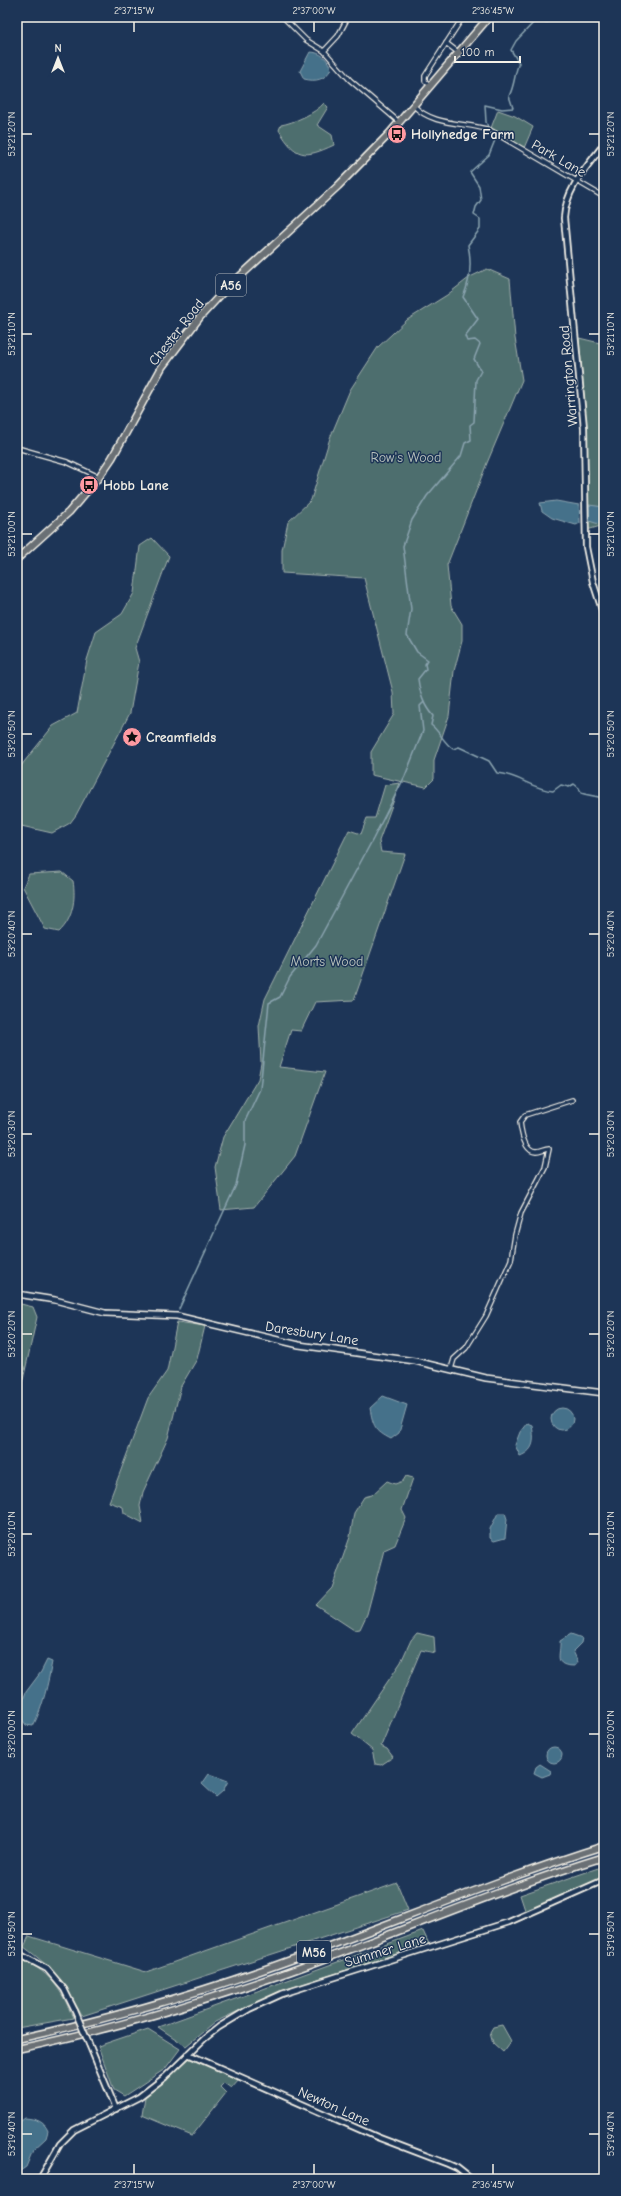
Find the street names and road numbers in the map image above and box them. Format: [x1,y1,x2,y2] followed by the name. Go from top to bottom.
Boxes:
[528,136,589,181] street label: Park Lane
[216,274,246,296] road number: A56
[145,296,208,369] street label: Chester Road
[556,325,581,427] street label: Warrington Road
[264,1318,360,1349] street label: Daresbury Lane
[342,1930,428,1971] street label: Summer Lane
[297,1941,331,1963] road number: M56
[295,2083,372,2130] street label: Newton Lane

